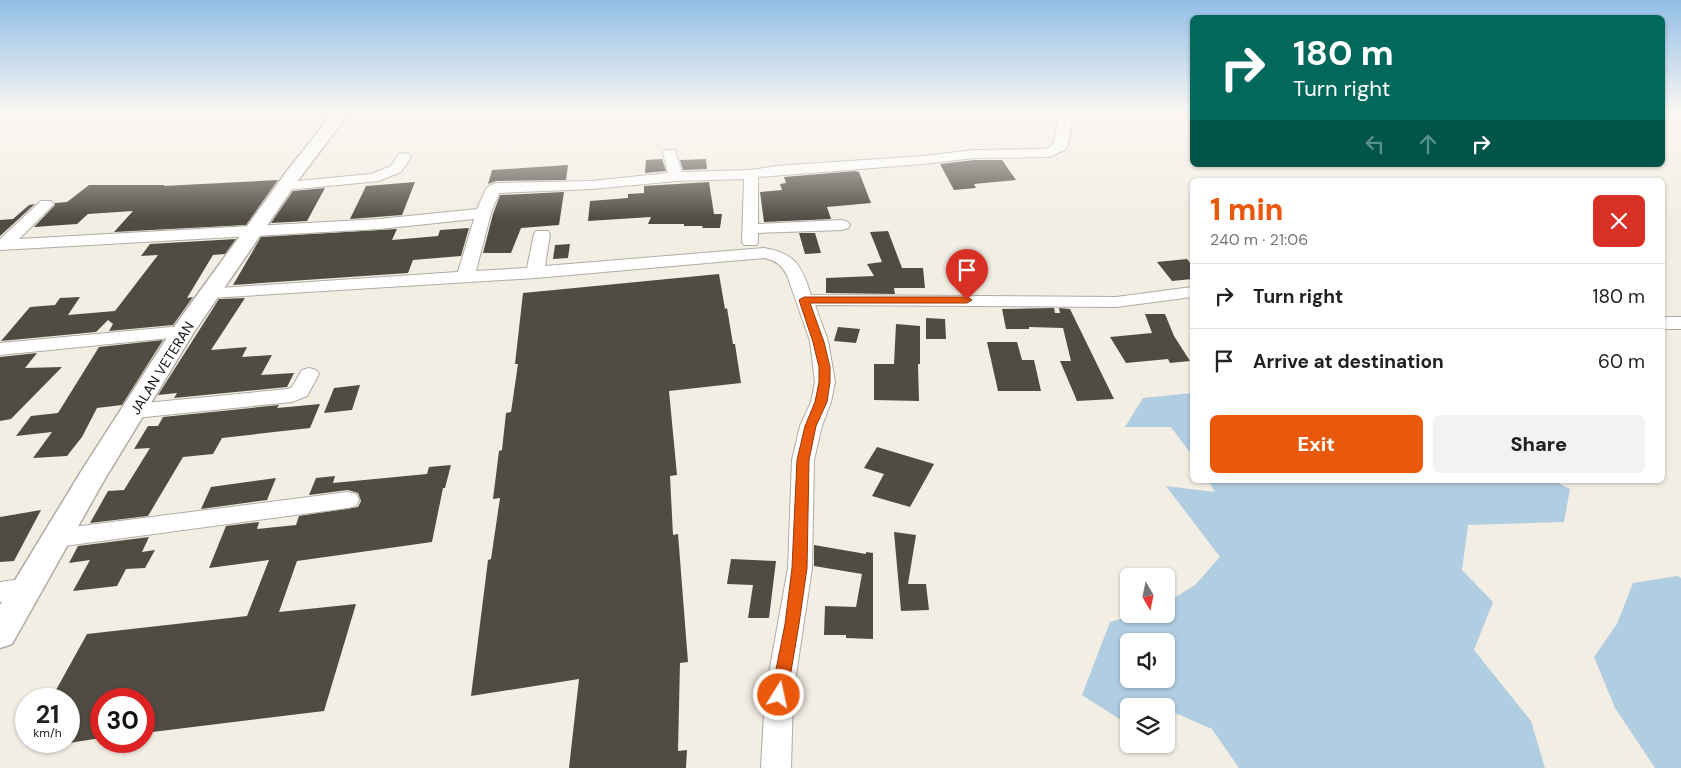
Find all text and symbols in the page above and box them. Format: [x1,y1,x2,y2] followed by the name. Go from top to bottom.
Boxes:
[1293,30,1394,76] text: 180 m
[1210,35,1275,100] icon: right
[1293,74,1390,103] text: Turn right
[1361,130,1389,158] icon: left
[1414,130,1442,158] icon: ahead
[1467,130,1495,158] icon: right
[1210,190,1283,229] text: 1 min
[1593,195,1645,247] button: close
[1210,229,1308,250] text: 240 m · 21:06
[946,249,988,300] pin
[953,256,981,284] icon: arrive
[1210,282,1238,310] icon: right
[1253,284,1343,309] text: Turn right
[1593,284,1645,309] text: 180 m
[126,318,198,418] street label: JALAN VETERAN
[1210,347,1238,375] icon: arrive
[1253,349,1444,374] text: Arrive at destination
[1598,349,1645,374] text: 60 m
[1210,415,1423,473] button: Exit
[1433,415,1645,473] button: Share
[1120,568,1175,622] north arrow
[1120,568,1175,753] map controls
[1120,633,1175,688] button: sound
[752,668,804,720] position arrow
[90,688,155,753] speed limit sign: 30
[36,698,59,731] text: 21
[1120,698,1175,753] button: layers
[33,725,62,741] text: km/h

